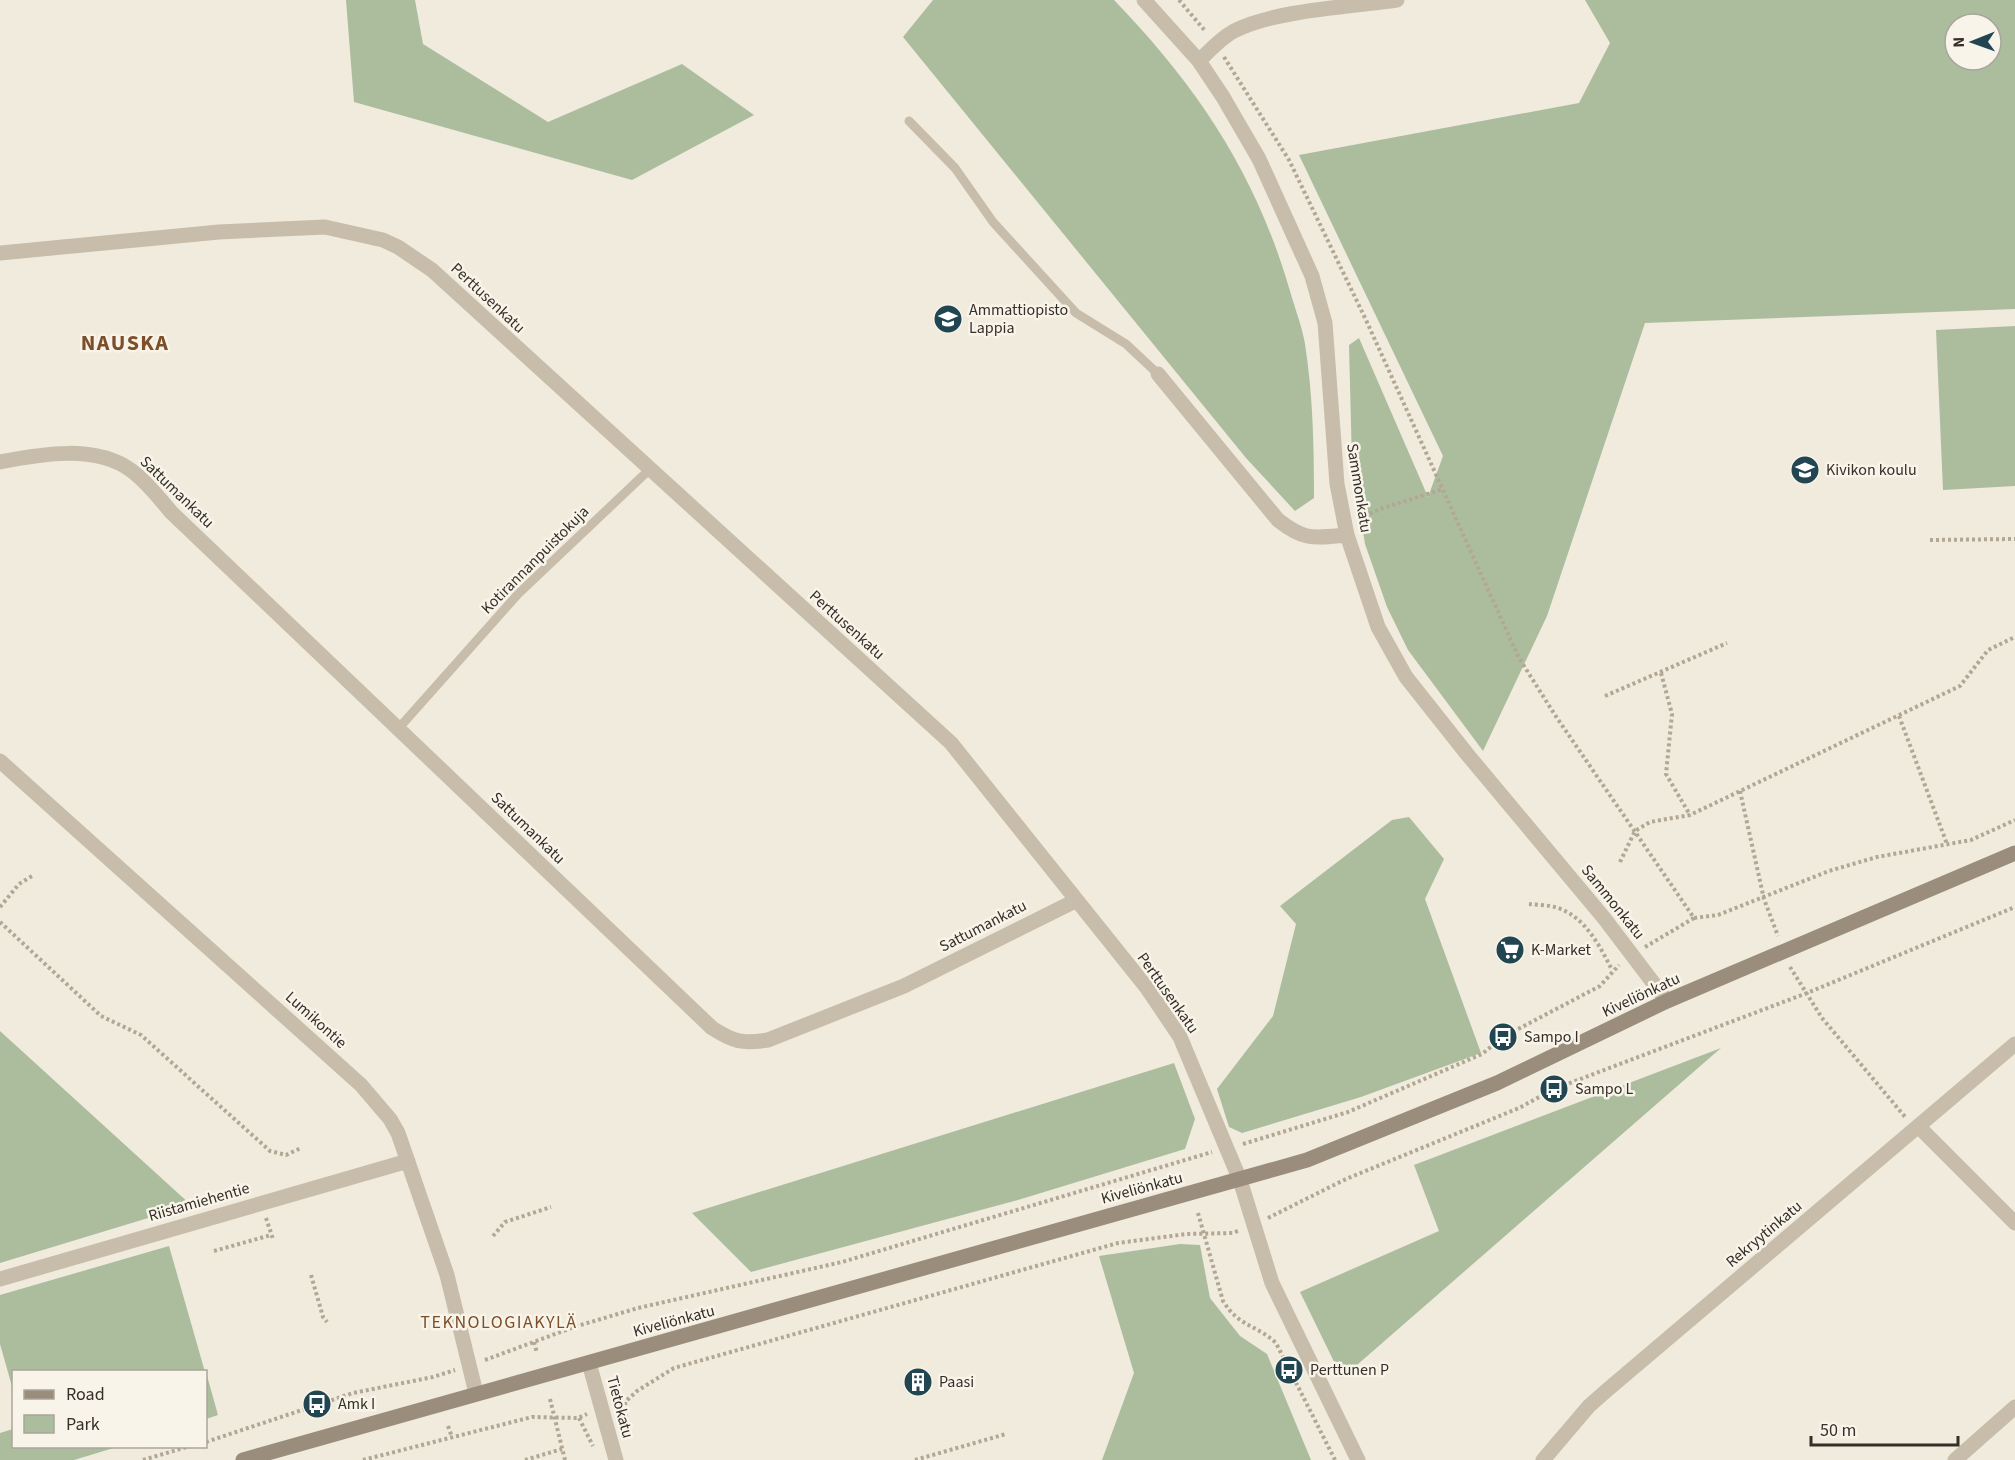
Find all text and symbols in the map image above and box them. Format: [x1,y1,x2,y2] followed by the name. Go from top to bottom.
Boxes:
[1943,12,2003,72] north arrow
[1948,37,1970,48] text: N
[446,258,530,338] street label: Perttusenkatu
[969,299,1068,339] place label: Ammattiopisto Lappia
[932,303,964,335] school or university icon: Ammattiopisto Lappia
[81,327,169,359] district label: NAUSKA
[1341,442,1377,534] street label: Sammonkatu
[135,451,219,533] street label: Sattumankatu
[1789,454,1821,486] school or university icon: Kivikon koulu
[1826,459,1917,481] place label: Kivikon koulu
[476,501,594,619] street label: Kotirannanpuistokuja
[805,585,889,665] street label: Perttusenkatu
[486,787,570,869] street label: Sattumankatu
[1576,860,1650,944] street label: Sammonkatu
[936,895,1030,957] street label: Sattumankatu
[1494,934,1526,966] supermarket icon: K-Market
[1531,939,1591,961] place label: K-Market
[1132,948,1204,1038] street label: Perttusenkatu
[1598,967,1684,1023] street label: Kiveliönkatu
[280,986,352,1054] street label: Lumikontie
[1487,1021,1519,1053] bus stop icon: Sampo I
[1524,1026,1579,1048] place label: Sampo I
[1538,1073,1570,1105] bus stop icon: Sampo L
[1575,1078,1634,1100] place label: Sampo L
[1099,1167,1185,1209] street label: Kiveliönkatu
[146,1177,252,1227] street label: Riistamiehentie
[1721,1196,1807,1272] street label: Rekryytinkatu
[631,1300,717,1342] street label: Kiveliönkatu
[420,1310,578,1335] district label: TEKNOLOGIAKYLÄ
[1273,1354,1305,1386] bus stop icon: Perttunen P
[1310,1359,1389,1381] place label: Perttunen P
[902,1366,934,1398] building icon: Paasi
[12,1370,207,1448] legend
[939,1371,974,1393] place label: Paasi
[601,1373,639,1441] street label: Tietokatu
[66,1382,105,1407] text: Road
[301,1388,333,1420] bus stop icon: Amk I
[338,1393,375,1415] place label: Amk I
[1811,1409,1958,1447] scale bar
[66,1412,100,1437] text: Park
[1820,1418,1856,1443] text: 50 m

